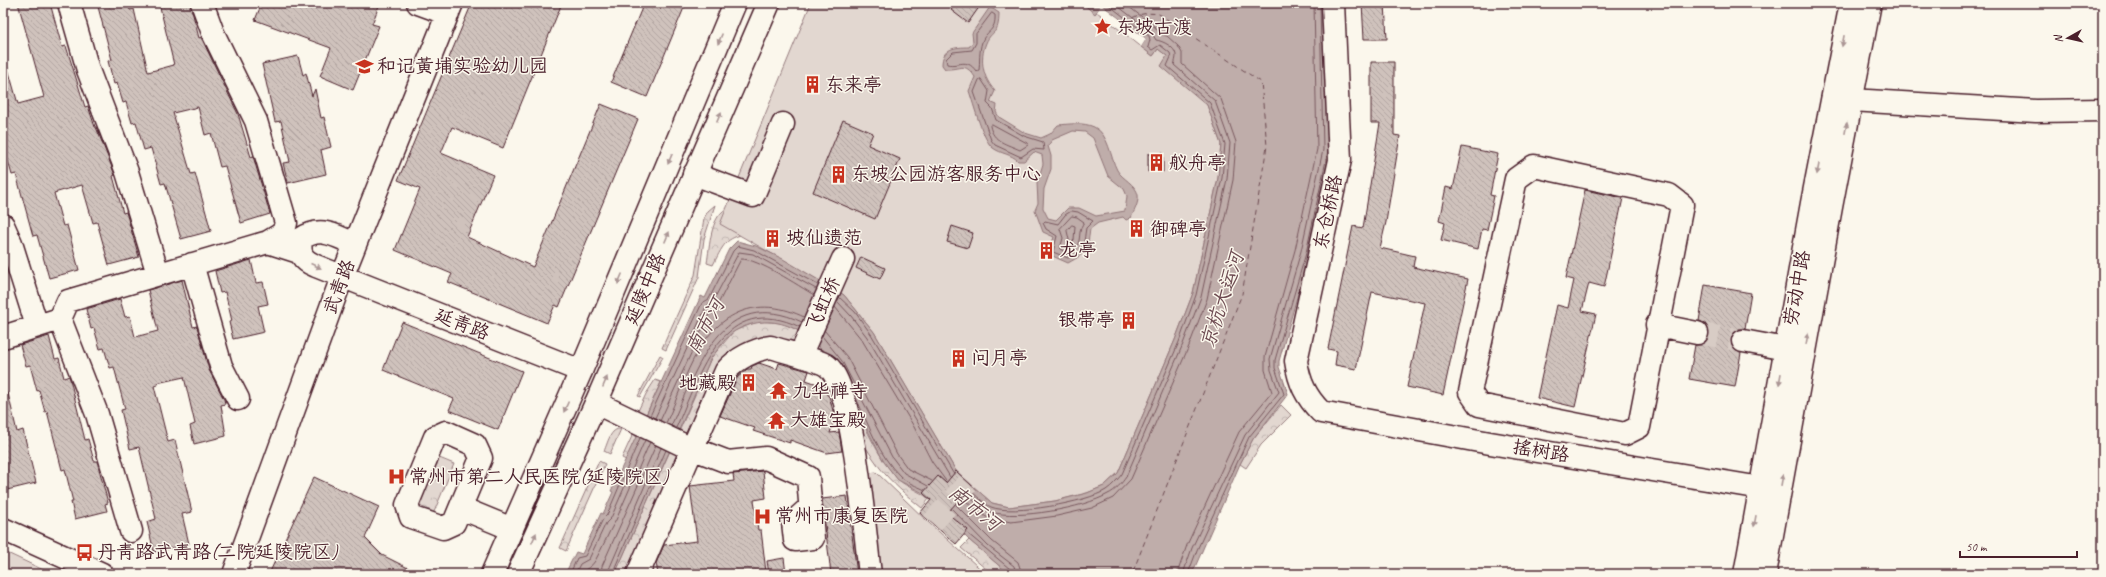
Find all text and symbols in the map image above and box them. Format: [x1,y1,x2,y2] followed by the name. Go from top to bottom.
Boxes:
[1116,15,1192,39] place label: 东坡古渡
[1093,17,1113,37] place icon: 东坡古渡
[2048,18,2088,58] north arrow
[717,33,723,45] one-way arrow
[2050,33,2066,44] text: N
[1840,35,1846,47] one-way arrow
[377,54,548,78] place label: 和记黄埔实验幼儿园
[354,56,374,76] school or university icon: 和记黄埔实验幼儿园
[825,73,882,97] place label: 东来亭
[802,75,822,95] building icon: 东来亭
[716,112,722,123] one-way arrow
[1843,122,1849,134] one-way arrow
[1169,151,1226,175] place label: 舣舟亭
[666,153,672,165] one-way arrow
[1146,153,1166,173] building icon: 舣舟亭
[851,162,1041,186] place label: 东坡公园游客服务中心
[1815,163,1821,175] one-way arrow
[828,164,848,184] building icon: 东坡公园游客服务中心
[1308,172,1348,252] street label: 东仓桥路
[1150,217,1207,241] place label: 御碑亭
[1127,219,1147,239] building icon: 御碑亭
[786,226,862,250] place label: 坡仙遗范
[763,228,783,248] building icon: 坡仙遗范
[665,230,671,242] one-way arrow
[1059,238,1097,262] place label: 龙亭
[1036,240,1056,260] building icon: 龙亭
[1195,246,1250,351] water label: 京杭大运河
[1779,248,1815,328] street label: 劳动中路
[619,249,671,329] street label: 延陵中路
[318,256,360,318] street label: 武青路
[310,263,321,269] one-way arrow
[616,273,622,285] one-way arrow
[800,273,846,335] street label: 飞虹桥
[680,291,732,358] water label: 南市河
[431,303,493,345] street label: 延青路
[1058,308,1115,332] place label: 银带亭
[1118,310,1138,330] building icon: 银带亭
[1804,333,1810,345] one-way arrow
[971,346,1028,370] place label: 问月亭
[948,348,968,368] building icon: 问月亭
[679,371,736,395] place label: 地藏殿
[739,373,759,393] building icon: 地藏殿
[1777,373,1783,386] one-way arrow
[602,375,608,387] one-way arrow
[792,379,868,403] place label: 九华禅寺
[769,381,789,401] temple icon: 九华禅寺
[562,401,568,413] one-way arrow
[790,408,866,432] place label: 大雄宝殿
[767,410,787,430] temple icon: 大雄宝殿
[1511,435,1571,467] street label: 摇树路
[409,465,670,489] place label: 常州市第二人民医院(延陵院区)
[386,467,406,487] hospital icon: 常州市第二人民医院(延陵院区)
[1779,474,1785,487] one-way arrow
[944,479,1009,538] water label: 南市河
[775,504,908,528] place label: 常州市康复医院
[752,506,772,526] hospital icon: 常州市康复医院
[1751,515,1757,527] one-way arrow
[531,533,537,544] one-way arrow
[1960,533,2077,559] scale bar
[1966,539,1988,555] text: 50 m
[97,540,339,564] place label: 丹青路武青路(二院延陵院区)
[74,542,94,562] bus stop icon: 丹青路武青路(二院延陵院区)

